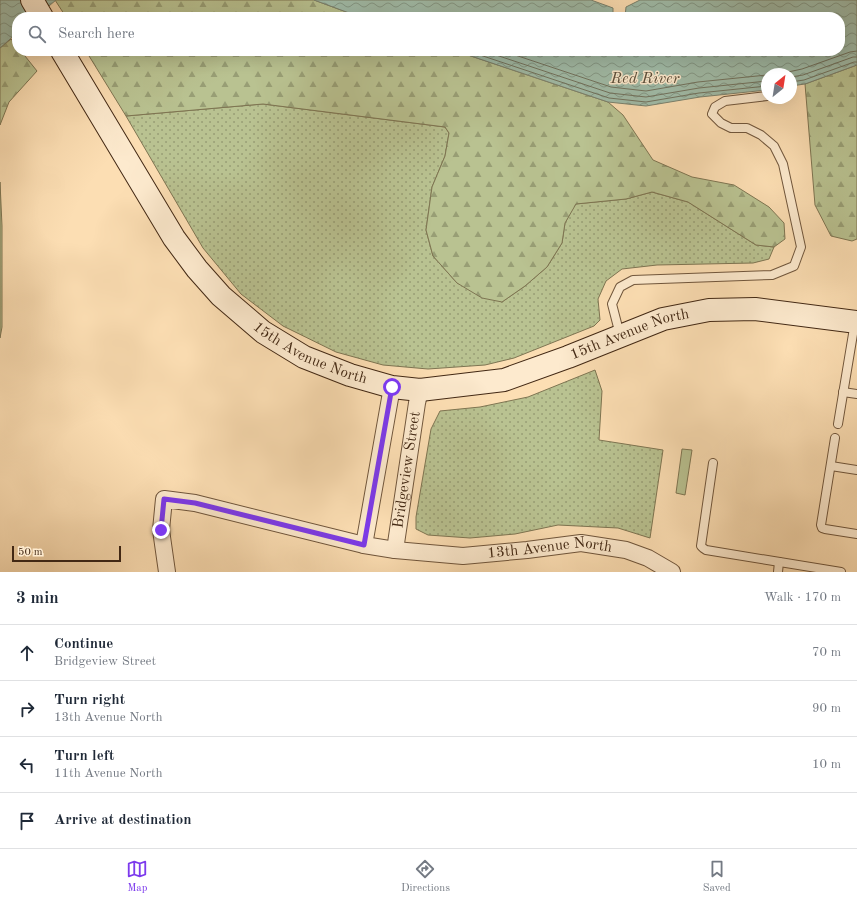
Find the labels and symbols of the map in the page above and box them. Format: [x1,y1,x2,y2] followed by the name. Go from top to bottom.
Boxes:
[761,68,797,104] north arrow
[610,71,681,87] water label: Red River
[568,307,691,363] street label: 15th Avenue North
[250,319,369,387] street label: 15th Avenue North
[383,378,401,396] route start
[391,410,423,529] street label: Bridgeview Street
[152,521,170,539] route end
[487,535,613,561] street label: 13th Avenue North
[12,544,121,563] scale bar

